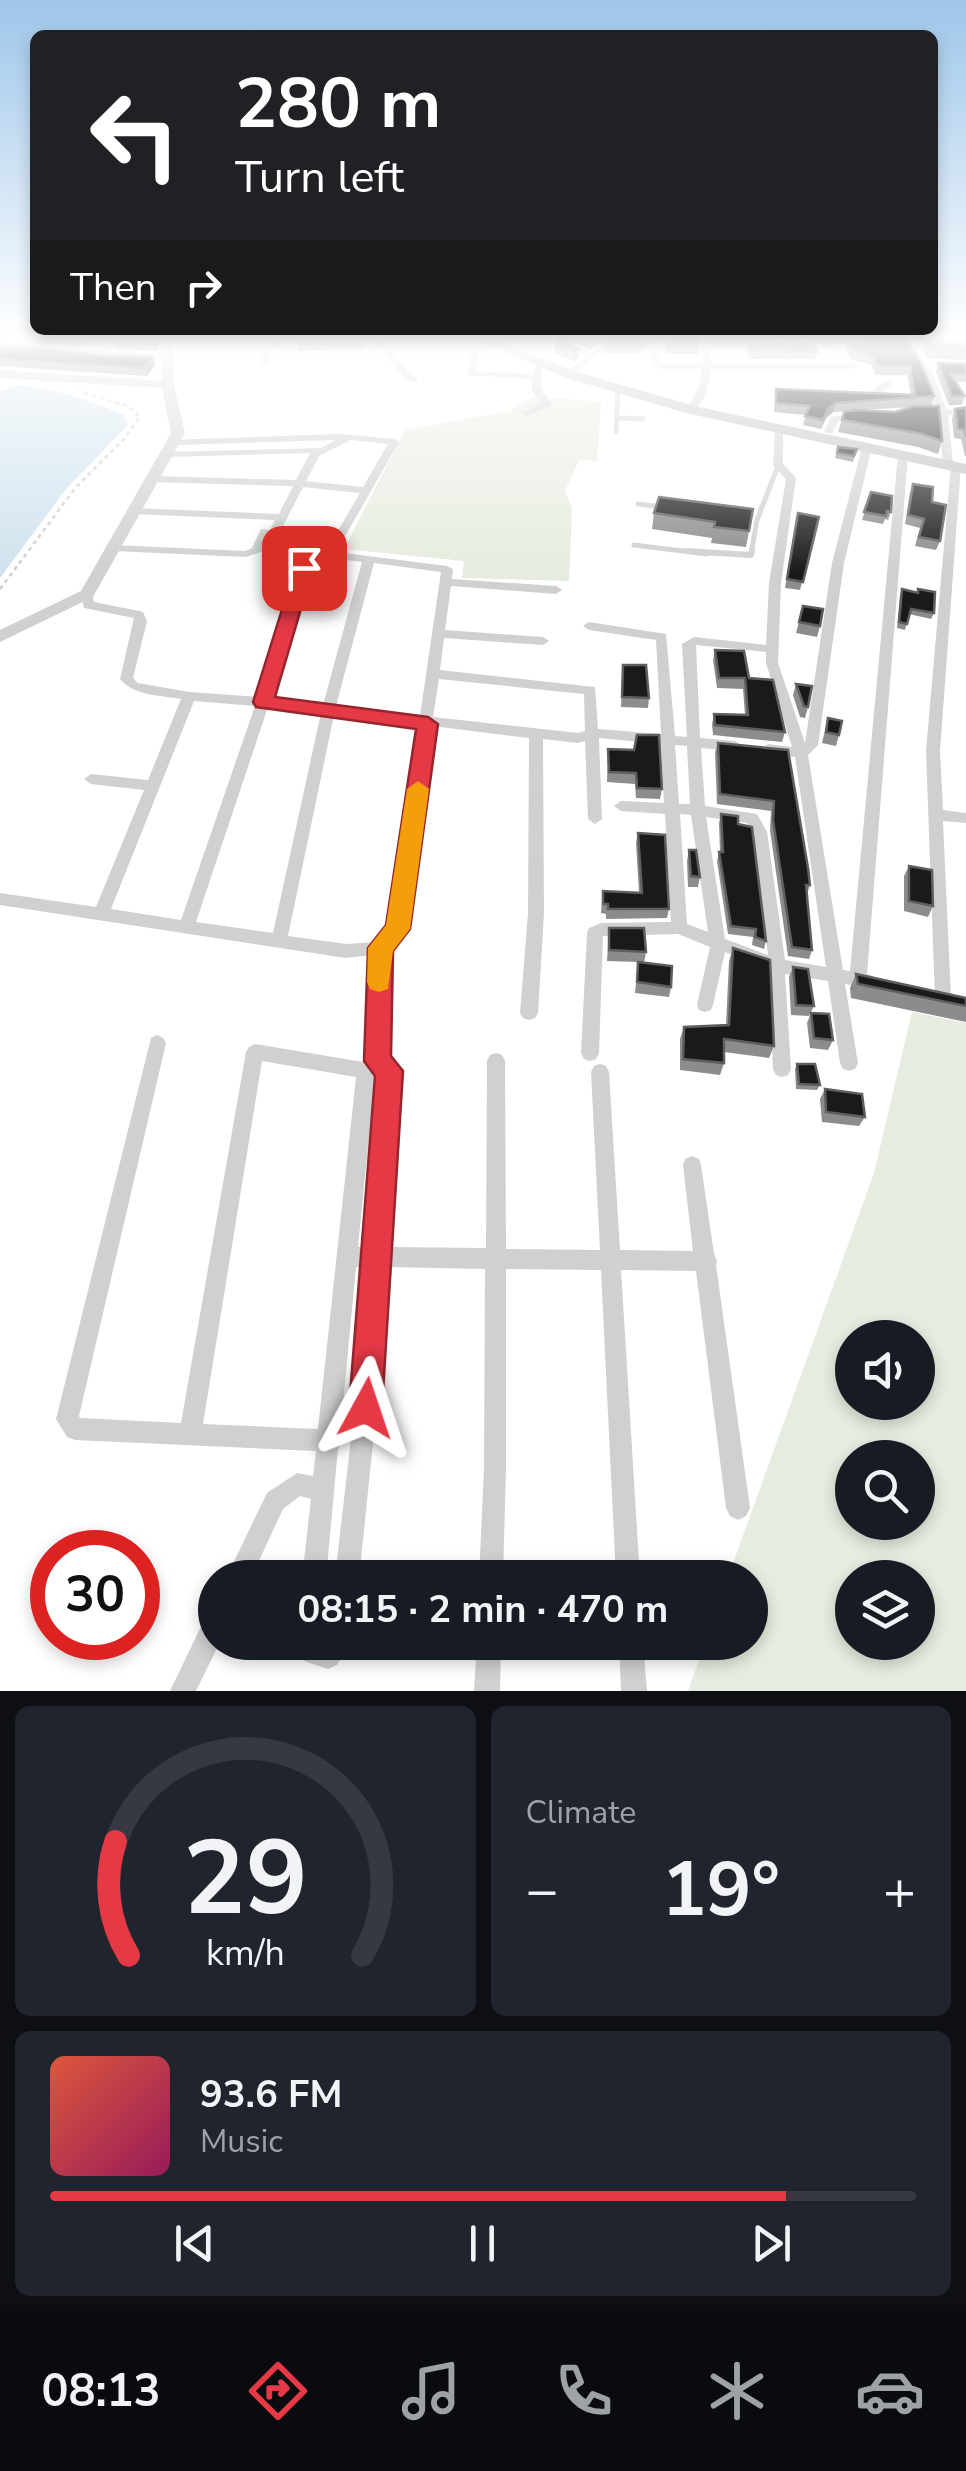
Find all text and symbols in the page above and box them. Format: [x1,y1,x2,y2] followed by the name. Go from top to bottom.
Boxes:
[235,56,441,152] text: 280 m
[70,70,200,200] icon: left
[235,147,404,208] text: Turn left
[176,260,231,315] icon: right
[70,262,156,313] text: Then
[262,526,347,611] pin
[277,541,332,596] icon: arrive
[835,1320,935,1660] map controls
[835,1320,935,1420] button: sound
[314,1356,418,1460] position arrow
[835,1440,935,1540] button: search
[30,1530,160,1660] speed limit sign: 30
[835,1560,935,1660] button: layers
[298,1584,668,1635] text: 08:15 · 2 min · 470 m
[526,1791,636,1834] text: Climate
[183,1808,308,1950] text: 29
[662,1839,780,1941] text: 19°
[526,1853,559,1928] text: −
[883,1853,916,1928] text: +
[206,1929,285,1978] text: km/h
[200,2069,342,2120] text: 93.6 FM
[200,2120,283,2163] text: Music
[167,2216,222,2271] icon: previous
[455,2216,510,2271] icon: pause
[744,2216,799,2271] icon: next
[243,2356,313,2426] icon: directions
[396,2356,466,2426] icon: music
[549,2356,619,2426] icon: phone
[702,2356,772,2426] icon: climate
[855,2356,925,2426] icon: car
[41,2361,161,2422] text: 08:13

